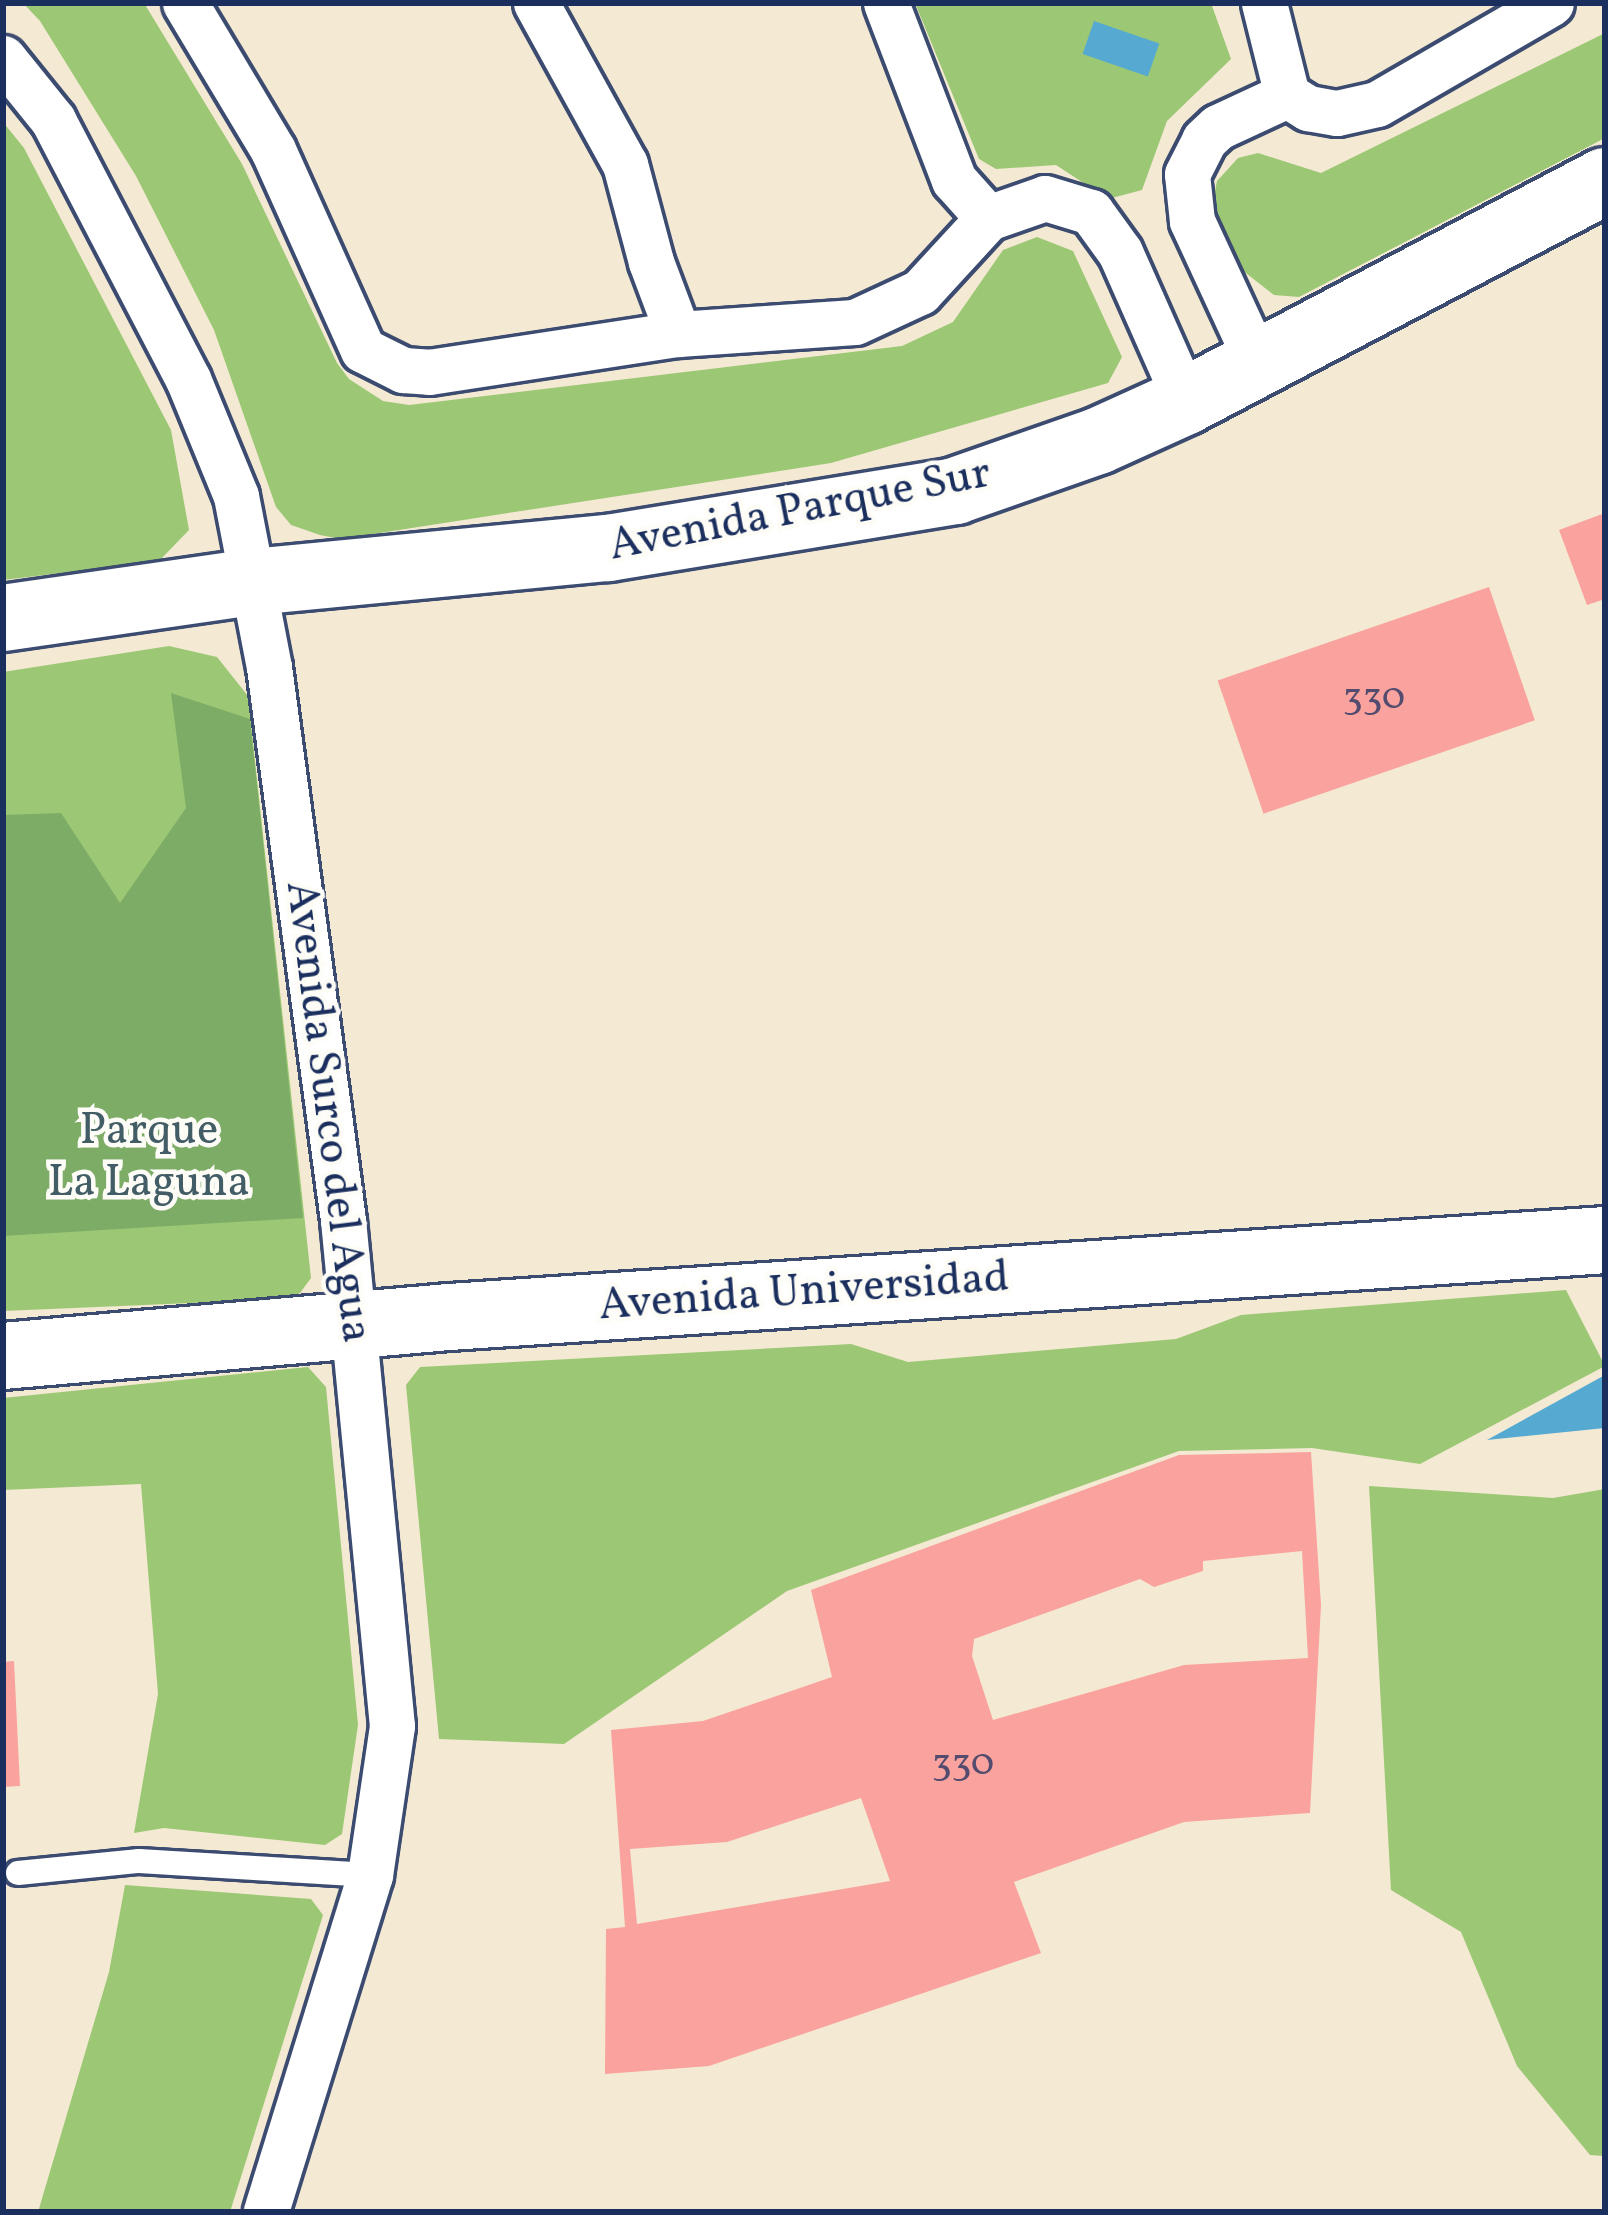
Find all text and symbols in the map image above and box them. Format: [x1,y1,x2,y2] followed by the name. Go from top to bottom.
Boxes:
[605,448,995,574] street label: Avenida Parque Sur
[1343,675,1405,721] house number: 330
[272,878,382,1346] street label: Avenida Surco del Agua
[48,1105,250,1211] park label: Parque La Laguna
[597,1252,1011,1334] street label: Avenida Universidad
[932,1741,994,1787] house number: 330

